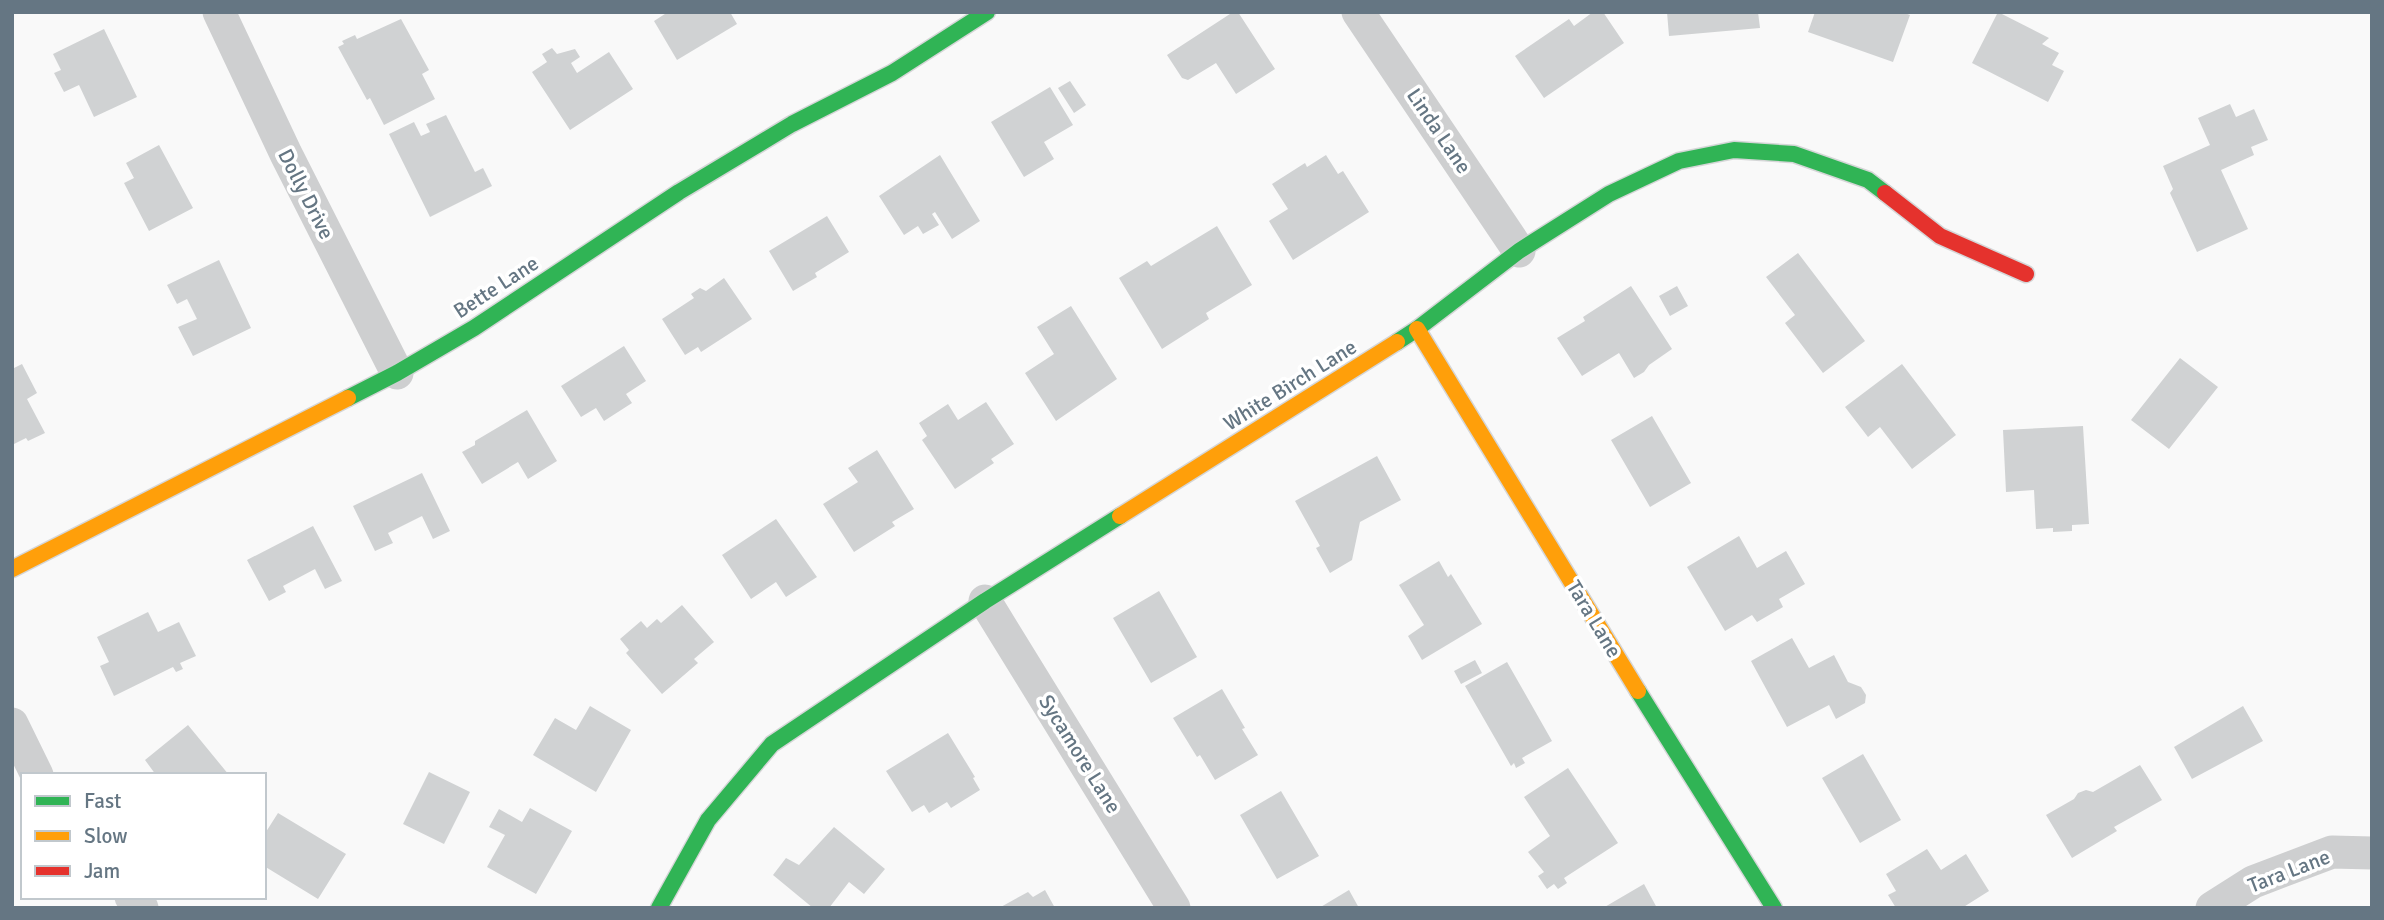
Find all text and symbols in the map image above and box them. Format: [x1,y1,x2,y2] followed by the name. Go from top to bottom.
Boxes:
[1401,83,1477,179] street label: Linda Lane
[272,145,340,243] street label: Dolly Drive
[449,250,543,324] street label: Bette Lane
[1219,334,1361,436] street label: White Birch Lane
[1561,576,1627,662] street label: Tara Lane
[1033,690,1127,818] street label: Sycamore Lane
[21,773,266,899] legend
[84,788,121,814] text: Fast
[84,823,128,849] text: Slow
[2244,844,2334,898] street label: Tara Lane
[84,858,120,884] text: Jam

